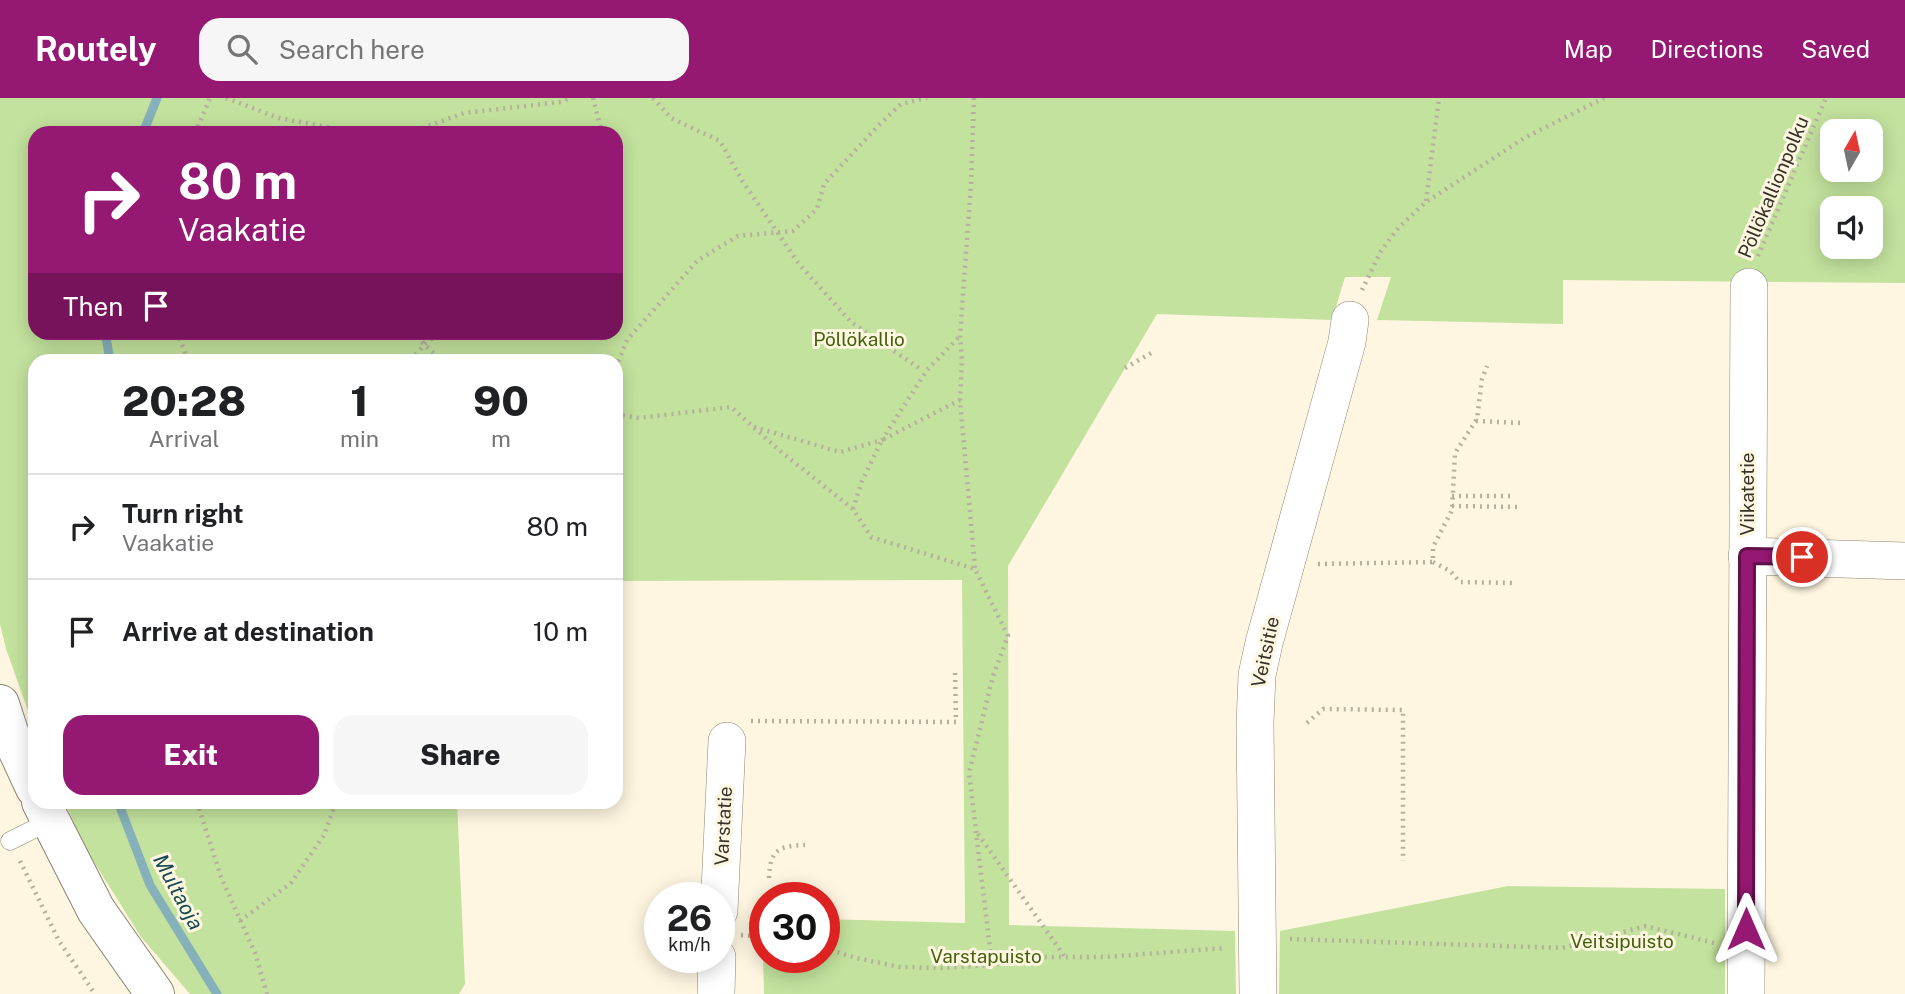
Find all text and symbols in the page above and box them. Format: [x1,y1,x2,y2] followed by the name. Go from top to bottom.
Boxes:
[199,18,689,81] search box
[35,30,157,68] text: Routely
[223,30,261,68] icon: search
[279,34,425,65] text: Search here
[1564,35,1613,63] text: Map
[1651,35,1763,63] text: Directions
[1801,35,1870,63] text: Saved
[1733,113,1813,261] street label: Pöllökallionpolku
[1820,119,1883,182] north arrow
[1820,119,1883,259] map controls
[178,152,297,210] text: 80 m
[63,154,154,245] icon: right
[1820,196,1883,259] button: sound
[178,211,307,248] text: Vaakatie
[137,287,175,325] icon: arrive
[63,291,123,322] text: Then
[813,328,905,350] park label: Pöllökallio
[122,376,246,425] text: 20:28
[350,376,369,425] text: 1
[473,376,529,425] text: 90
[149,425,220,452] text: Arrival
[340,425,379,452] text: min
[491,425,511,452] text: m
[1736,452,1758,536] street label: Viikatetie
[122,498,244,529] text: Turn right
[63,508,101,546] icon: right
[527,511,588,542] text: 80 m
[1772,527,1832,587] pin
[122,529,214,556] text: Vaakatie
[1783,538,1821,576] icon: arrive
[63,613,101,651] icon: arrive
[1247,615,1283,689] street label: Veitsitie
[122,616,374,647] text: Arrive at destination
[533,616,588,647] text: 10 m
[63,715,319,795] button: Exit
[333,715,588,795] button: Share
[710,786,736,866] street label: Varstatie
[148,850,209,934] water label: Multaoja
[749,882,840,973] speed limit sign: 30
[1709,892,1783,966] position arrow
[667,898,712,939] text: 26
[1570,930,1674,952] park label: Veitsipuisto
[668,934,711,955] text: km/h
[930,945,1042,967] park label: Varstapuisto

